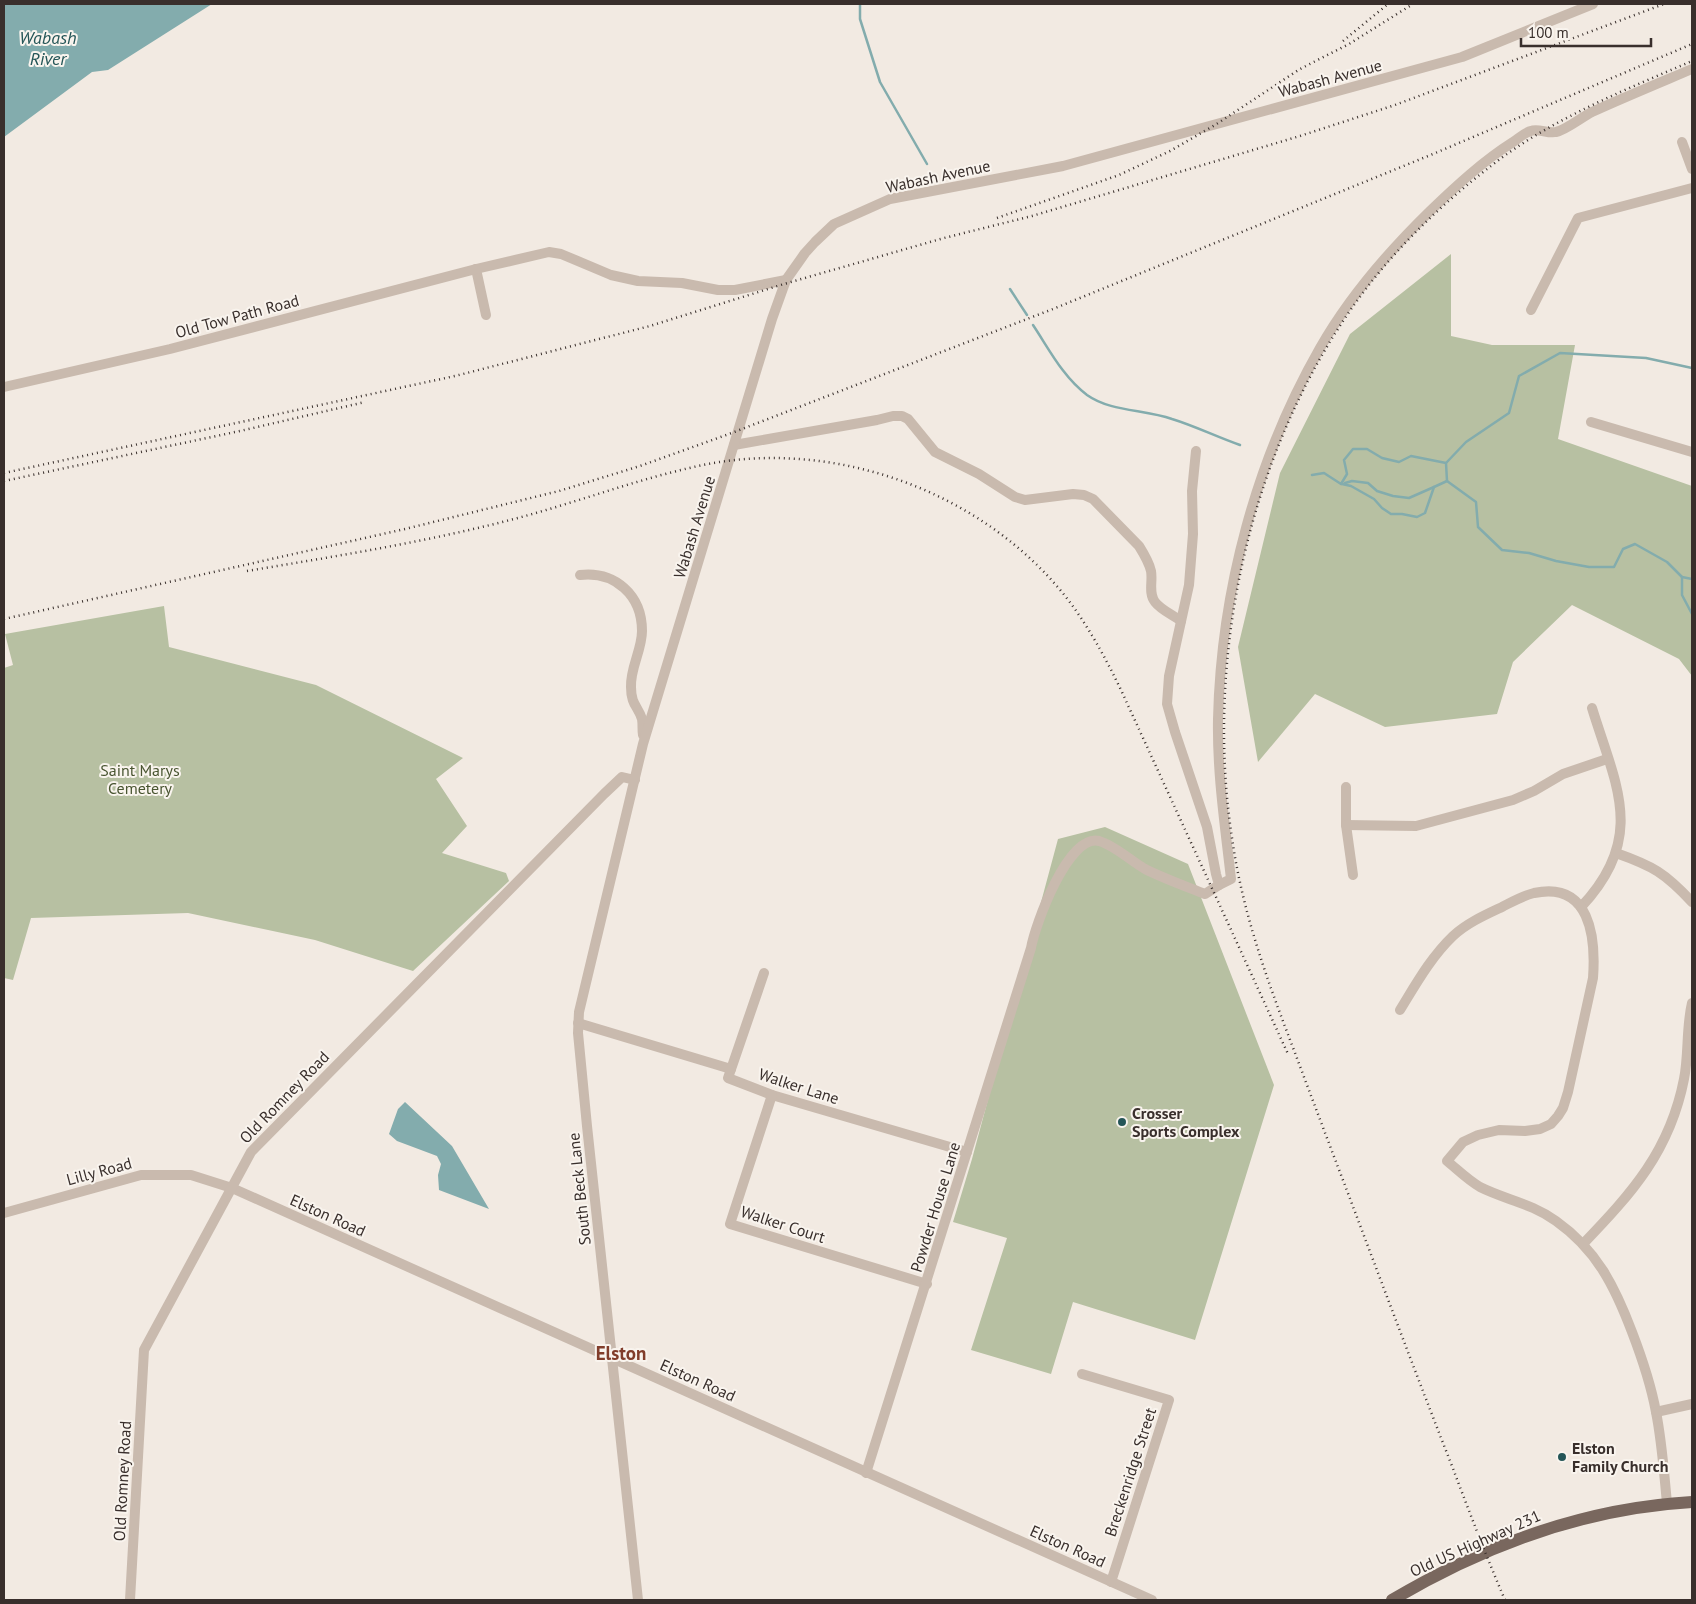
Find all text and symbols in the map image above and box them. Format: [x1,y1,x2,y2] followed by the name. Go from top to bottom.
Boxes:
[1521,15,1651,47] scale bar
[1528,23,1569,42] text: 100 m
[19,26,77,70] water label: Wabash River
[1276,55,1384,101] street label: Wabash Avenue
[884,155,992,197] street label: Wabash Avenue
[173,290,301,342] street label: Old Tow Path Road
[669,473,719,581] street label: Wabash Avenue
[100,760,180,798] park label: Saint Marys Cemetery
[235,1047,333,1147] street label: Old Romney Road
[756,1064,842,1108] street label: Walker Lane
[1132,1103,1240,1141] place label: Crosser Sports Complex
[1116,1116,1128,1128] marker: Crosser Sports Complex
[563,1132,595,1246] street label: South Beck Lane
[906,1140,964,1274] street label: Powder House Lane
[64,1153,134,1189] street label: Lilly Road
[287,1189,369,1241] street label: Elston Road
[738,1201,828,1247] street label: Walker Court
[596,1341,646,1365] district label: Elston
[657,1354,739,1406] street label: Elston Road
[1100,1404,1160,1539] street label: Breckenridge Street
[109,1420,135,1542] street label: Old Romney Road
[1572,1438,1668,1476] place label: Elston Family Church
[1556,1451,1568,1463] marker: Elston Family Church
[1406,1505,1544,1581] street label: Old US Highway 231
[1027,1520,1109,1572] street label: Elston Road

